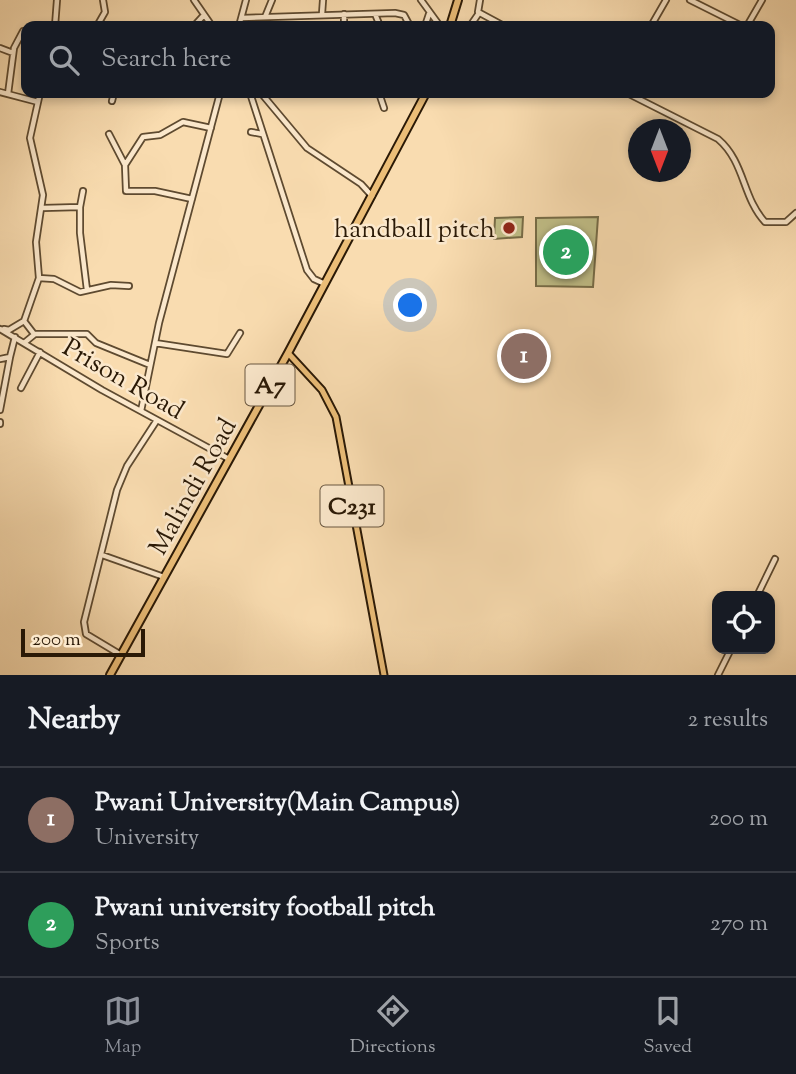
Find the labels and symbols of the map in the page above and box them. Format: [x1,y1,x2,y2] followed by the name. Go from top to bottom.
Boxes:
[628,119,691,182] north arrow
[334,212,495,249] place label: handball pitch
[501,220,517,236] marker: handball pitch
[543,226,589,278] pin: 2
[393,288,427,322] your location
[55,330,191,430] street label: Prison Road
[501,330,547,382] pin: 1
[246,364,294,406] road number: A7
[141,412,247,563] street label: Malindi Road
[320,486,384,526] road number: C231
[21,626,145,658] scale bar

